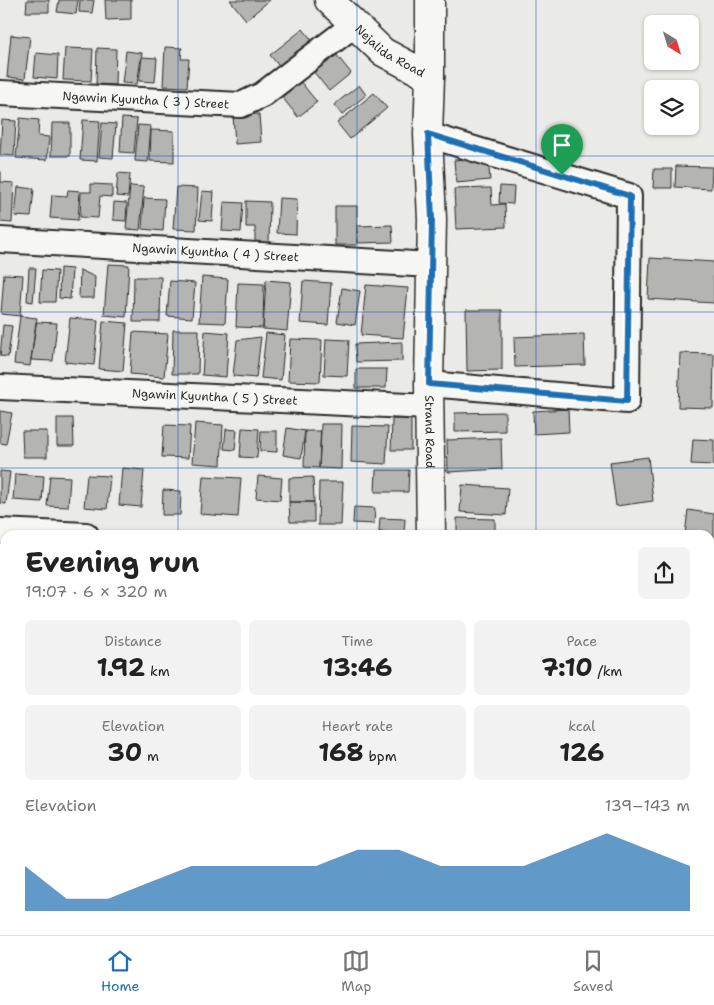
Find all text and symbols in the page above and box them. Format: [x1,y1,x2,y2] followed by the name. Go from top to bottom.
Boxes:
[644,15,699,70] north arrow
[644,15,699,135] map controls
[351,21,428,81] street label: Nejalida Road
[644,80,699,135] button: layers
[62,88,230,112] street label: Ngawin Kyuntha ( 3 ) Street
[541,124,583,175] pin
[548,131,576,159] icon: arrive
[132,240,299,265] street label: Ngawin Kyuntha ( 4 ) Street
[132,385,298,409] street label: Ngawin Kyuntha ( 5 ) Street
[421,395,438,469] street label: Strand Road
[25,543,200,581] text: Evening run
[638,547,690,599] button: share
[25,581,167,602] text: 19:07 · 6 × 320 m
[104,632,162,650] text: Distance
[341,632,374,650] text: Time
[566,632,597,650] text: Pace
[96,650,145,684] text: 1.92
[322,650,393,684] text: 13:46
[541,650,593,684] text: 7:10
[145,662,170,680] text: km
[593,662,622,680] text: /km
[102,717,165,735] text: Elevation
[322,717,393,735] text: Heart rate
[568,717,595,735] text: kcal
[107,735,142,769] text: 30
[318,735,364,769] text: 168
[559,735,604,769] text: 126
[142,747,159,765] text: m
[364,747,397,765] text: bpm
[25,795,97,816] text: Elevation
[605,795,690,816] text: 139–143 m
[101,947,139,995] tab: Home
[341,947,371,995] tab: Map
[573,947,613,995] tab: Saved

